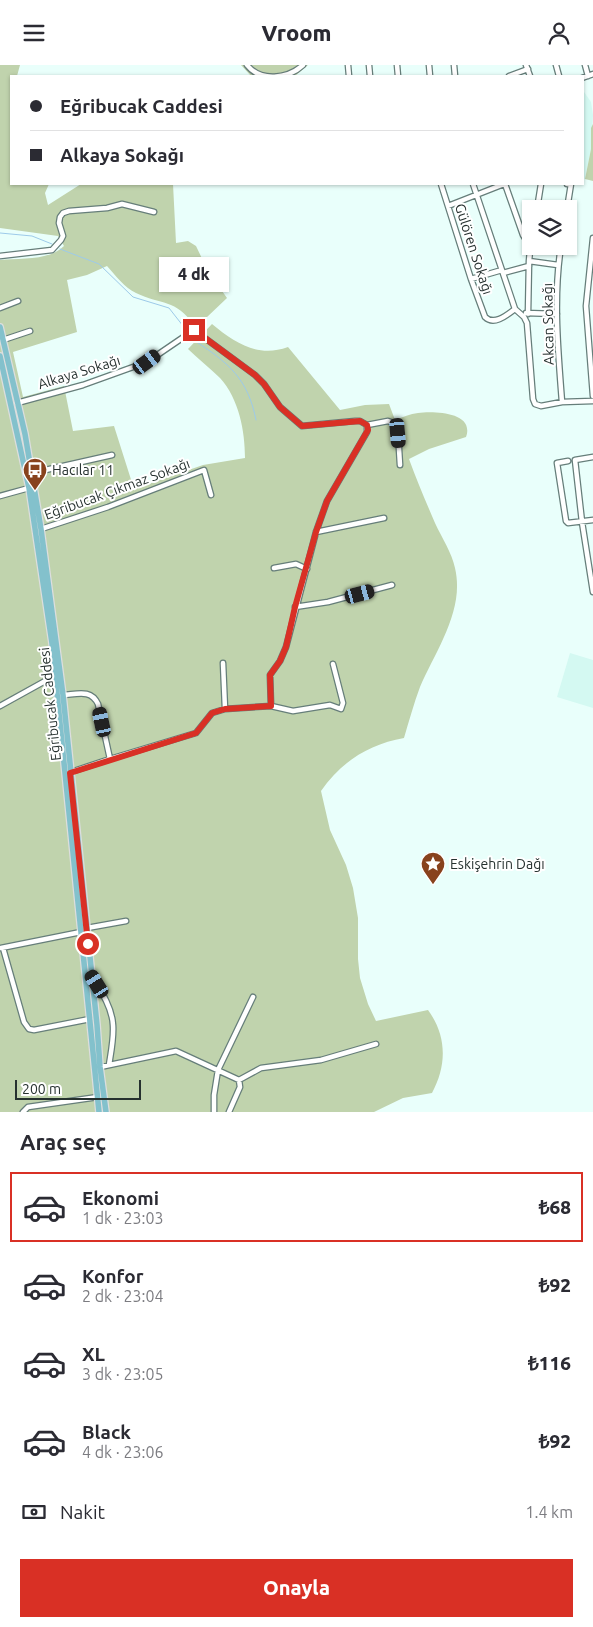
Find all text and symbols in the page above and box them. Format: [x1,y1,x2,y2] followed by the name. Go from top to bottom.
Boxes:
[20,19,48,47] icon: menu
[545,19,573,47] icon: person
[261,20,332,45] text: Vroom
[60,95,223,117] text: Eğribucak Caddesi
[60,144,184,166] text: Alkaya Sokağı
[522,200,577,255] map controls
[522,200,577,255] button: layers
[452,202,496,296] street label: Gülören Sokağı
[159,257,229,293] callout: 4 dk
[178,265,210,283] text: 4 dk
[539,283,557,365] street label: Akcan Sokağı
[183,319,205,341] route end
[130,347,163,377] car
[36,352,122,392] street label: Alkaya Sokağı
[389,417,406,449] car
[42,455,192,523] street label: Eğribucak Çıkmaz Sokağı
[22,457,48,491] bus stop icon: Hacılar 11
[52,462,114,478] place label: Hacılar 11
[343,583,376,605] car
[36,646,64,762] street label: Eğribucak Caddesi
[91,706,112,738] car
[420,851,446,885] place icon: Eskişehrin Dağı
[450,856,545,872] place label: Eskişehrin Dağı
[77,933,99,955] route start
[82,967,111,1001] car
[15,1077,141,1100] scale bar
[22,1081,61,1097] text: 200 m
[20,1129,106,1154] text: Araç seç
[22,1185,67,1230] icon: car
[82,1187,159,1209] text: Ekonomi
[539,1196,571,1218] text: ₺68
[82,1209,163,1227] text: 1 dk · 23:03
[22,1263,67,1308] icon: car
[82,1265,144,1287] text: Konfor
[539,1274,571,1296] text: ₺92
[82,1287,163,1305] text: 2 dk · 23:04
[22,1341,67,1386] icon: car
[82,1343,105,1365] text: XL
[528,1352,571,1374] text: ₺116
[82,1365,163,1383] text: 3 dk · 23:05
[22,1419,67,1464] icon: car
[82,1421,131,1443] text: Black
[539,1430,571,1452] text: ₺92
[82,1443,163,1461] text: 4 dk · 23:06
[20,1498,48,1526] icon: cash
[60,1501,105,1523] text: Nakit
[525,1503,573,1521] text: 1.4 km
[20,1559,573,1617] button: Onayla

